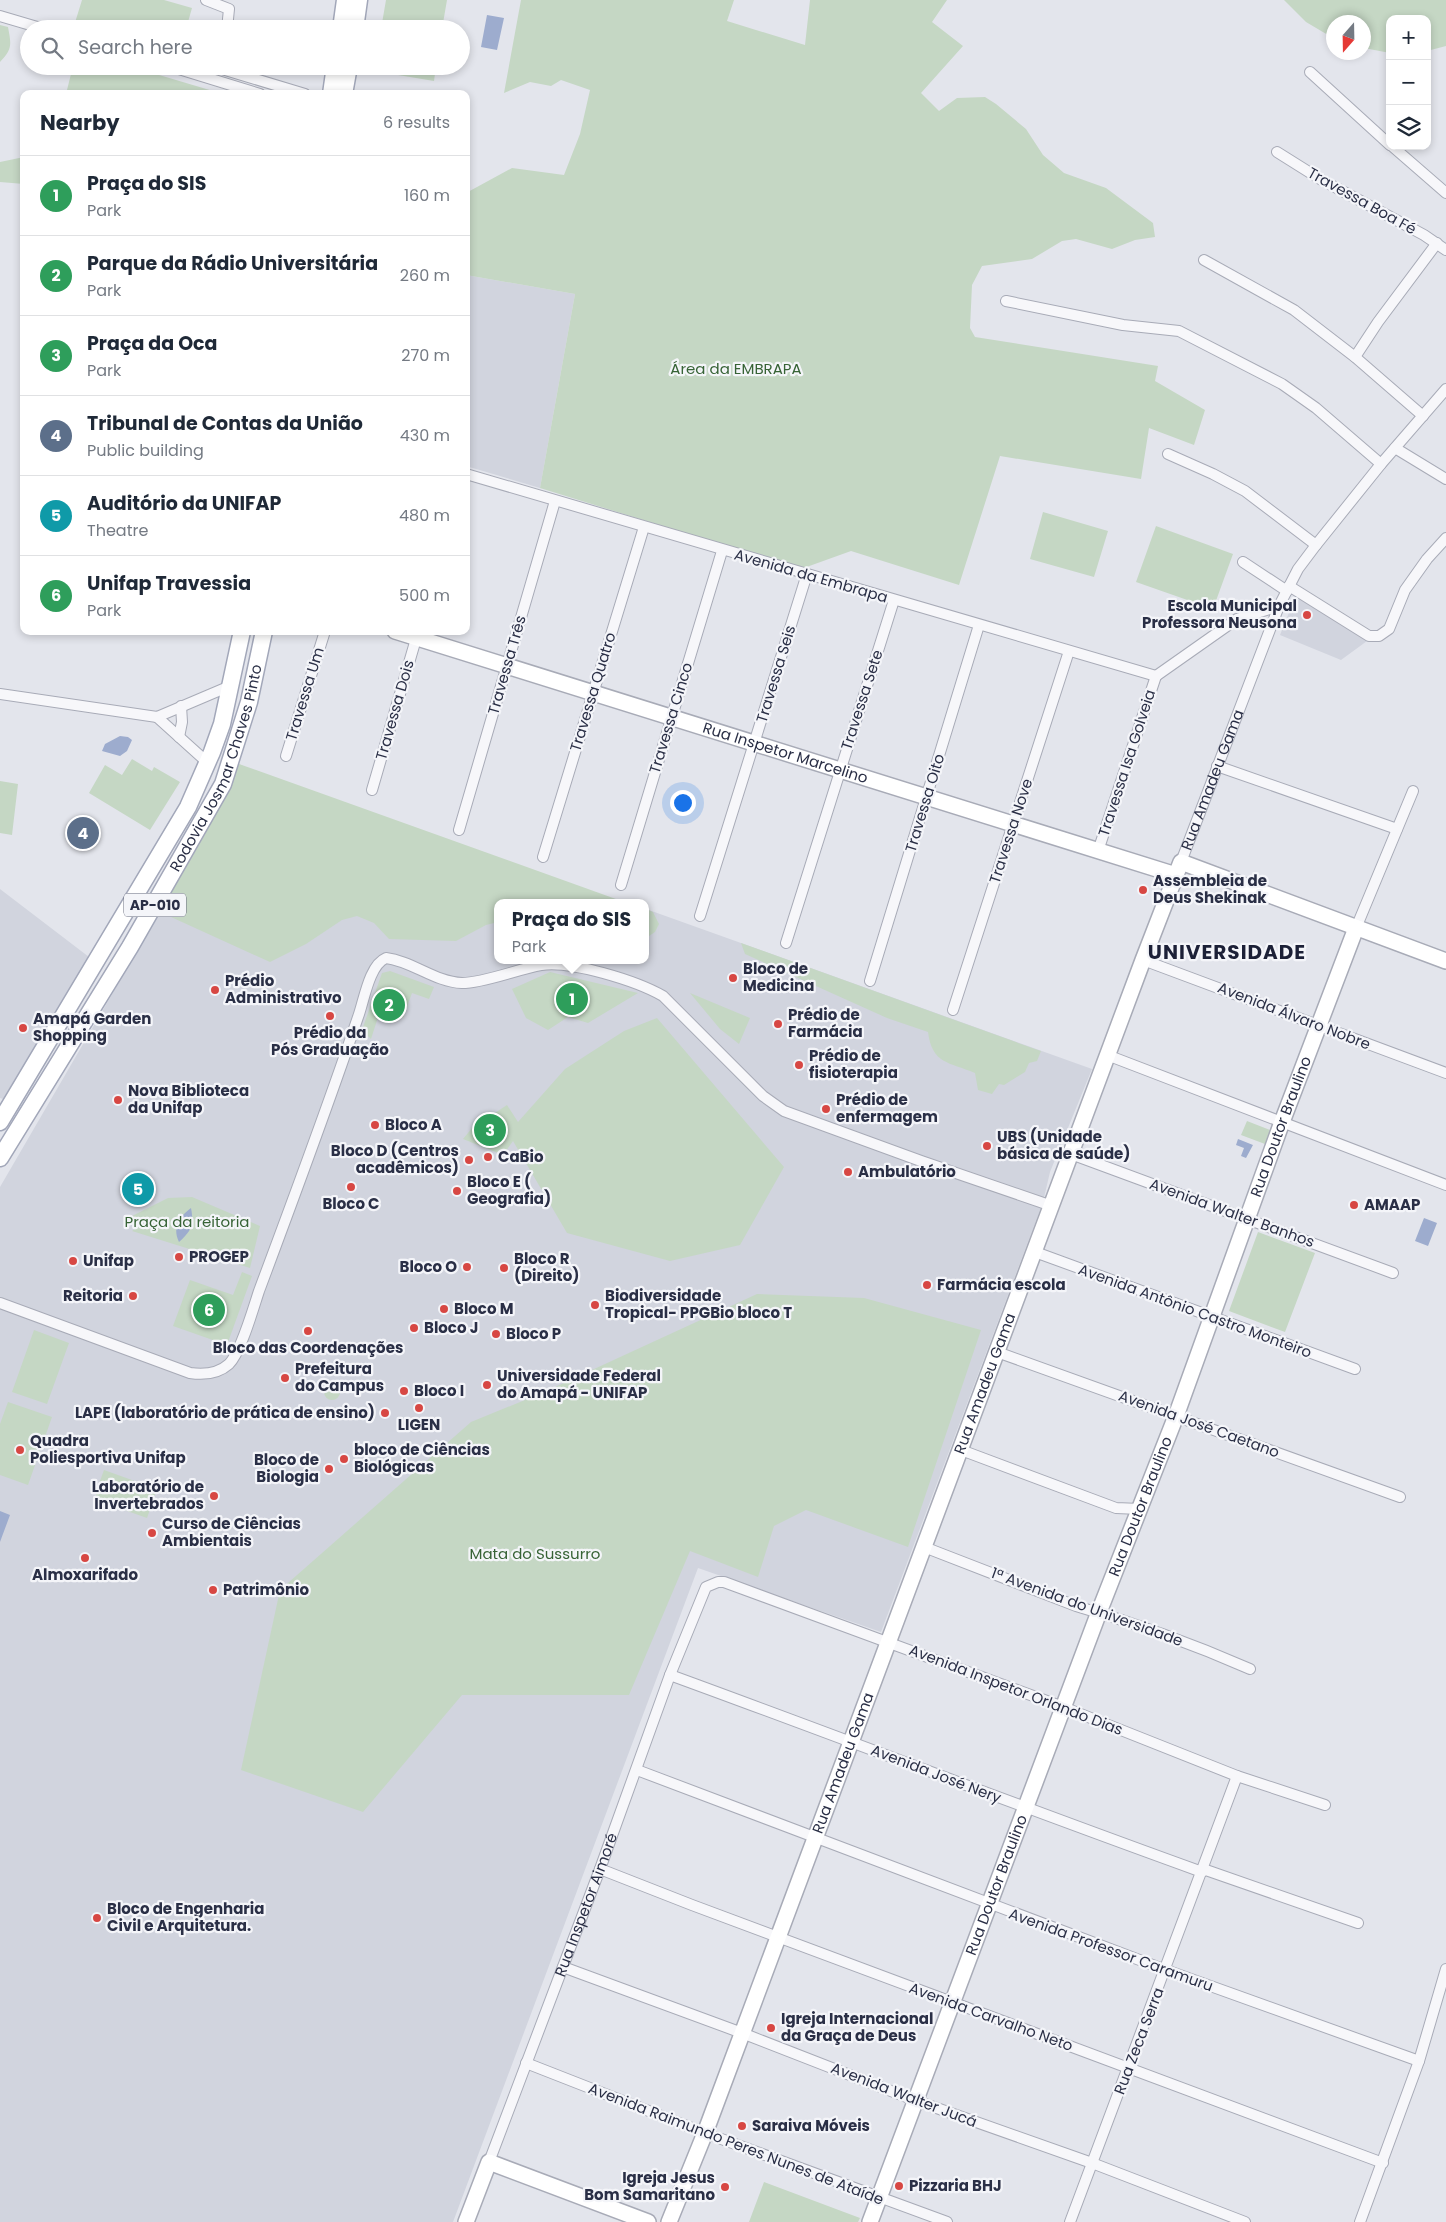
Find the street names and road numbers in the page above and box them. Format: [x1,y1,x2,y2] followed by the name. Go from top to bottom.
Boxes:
[1304,162,1420,239] street label: Travessa Boa Fé
[732,544,890,608] street label: Avenida da Embrapa
[482,613,531,717] street label: Travessa Três
[751,622,800,725] street label: Travessa Seis
[564,630,621,754] street label: Travessa Quatro
[280,644,329,743] street label: Travessa Um
[835,647,888,753] street label: Travessa Sete
[370,657,419,762] street label: Travessa Dois
[644,660,697,776] street label: Travessa Cinco
[164,662,267,875] street label: Rodovia Josmar Chaves Pinto
[1093,687,1160,839] street label: Travessa Isa Golveia
[1176,706,1248,853] street label: Rua Amadeu Gama
[700,717,871,788] street label: Rua Inspetor Marcelino
[900,751,949,855] street label: Travessa Oito
[984,776,1037,886] street label: Travessa Nove
[124,894,186,916] road number: AP-010
[1215,977,1374,1054] street label: Avenida Álvaro Nobre
[1245,1053,1316,1200] street label: Rua Doutor Braulino
[1147,1173,1318,1252] street label: Avenida Walter Banhos
[1076,1258,1315,1363] street label: Avenida Antônio Castro Monteiro
[948,1310,1020,1457] street label: Rua Amadeu Gama
[1116,1385,1283,1462] street label: Avenida José Caetano
[1103,1433,1177,1579] street label: Rua Doutor Braulino
[988,1562,1186,1651] street label: 1ª Avenida do Universidade
[906,1639,1126,1740] street label: Avenida Inspetor Orlando Dias
[807,1689,879,1836] street label: Rua Amadeu Gama
[868,1739,1005,1808] street label: Avenida José Nery
[960,1812,1032,1958] street label: Rua Doutor Braulino
[549,1830,622,1979] street label: Rua Inspetor Aimoré
[1006,1903,1216,1996] street label: Avenida Professor Caramuru
[906,1977,1076,2056] street label: Avenida Carvalho Neto
[1108,1984,1169,2097] street label: Rua Zeca Serra
[828,2057,980,2132] street label: Avenida Walter Jucá
[586,2077,887,2210] street label: Avenida Raimundo Peres Nunes de Ataíde

